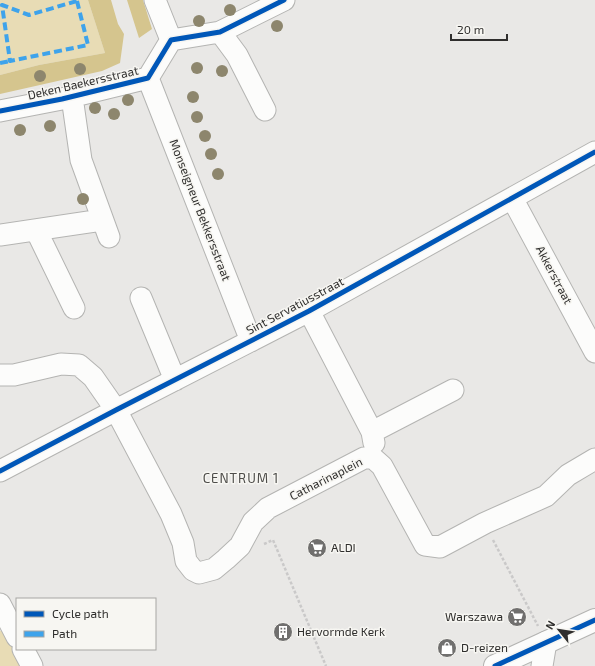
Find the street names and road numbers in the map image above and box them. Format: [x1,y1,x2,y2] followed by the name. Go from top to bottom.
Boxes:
[26,62,140,102] street label: Deken Baekersstraat
[167,137,235,283] street label: Monseigneur Bekkersstraat
[534,243,576,306] street label: Akkerstraat
[243,273,346,337] street label: Sint Servatiusstraat
[287,454,364,502] street label: Catharinaplein

